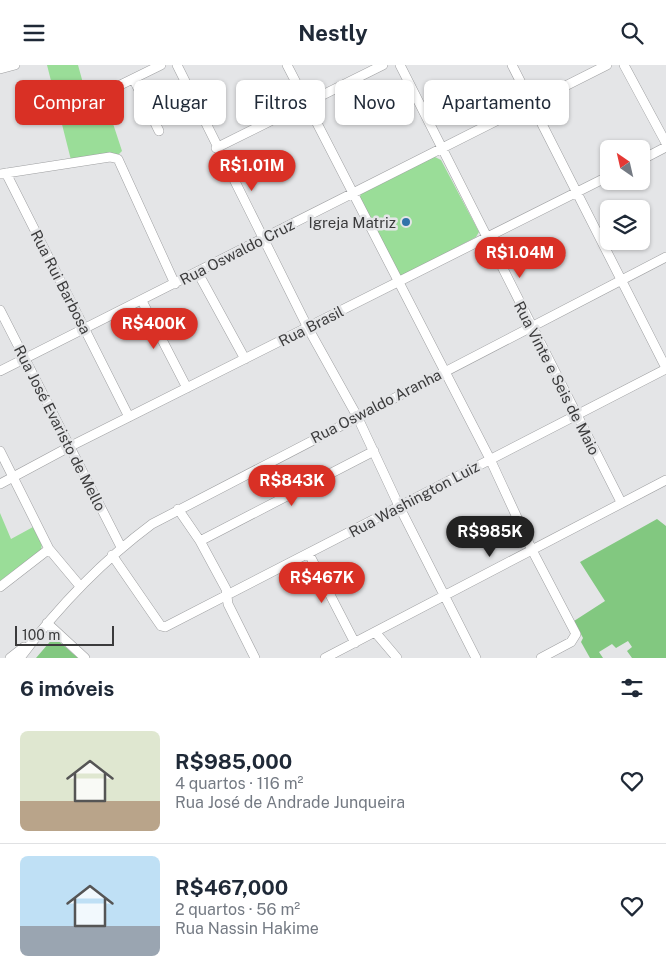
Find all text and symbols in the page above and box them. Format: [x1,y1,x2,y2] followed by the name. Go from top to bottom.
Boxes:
[20,19,48,47] icon: menu
[618,19,646,47] icon: search
[298,20,368,46] text: Nestly
[15,80,124,125] chip: Comprar
[134,80,226,125] chip: Alugar
[236,80,325,125] chip: Filtros
[335,80,414,125] chip: Novo
[424,80,569,125] chip: Apartamento
[600,140,650,190] north arrow
[600,140,650,250] map controls
[206,149,298,192] pin: R$1.01M
[219,156,285,175] text: R$1.01M
[600,200,650,250] button: layers
[309,214,396,231] place label: Igreja Matriz
[177,216,297,288] street label: Rua Oswaldo Cruz
[400,216,412,228] marker: Igreja Matriz
[27,227,95,337] street label: Rua Rui Barbosa
[474,237,566,279] pin: R$1.04M
[486,243,554,262] text: R$1.04M
[511,298,603,458] street label: Rua Vinte e Seis de Maio
[276,302,346,350] street label: Rua Brasil
[113,307,195,350] pin: R$400K
[122,314,186,333] text: R$400K
[11,342,109,514] street label: Rua José Evaristo de Mello
[308,366,444,446] street label: Rua Oswaldo Aranha
[346,457,482,541] street label: Rua Washington Luiz
[251,465,333,507] pin: R$843K
[259,471,325,490] text: R$843K
[449,515,531,558] pin: R$985K
[457,522,523,541] text: R$985K
[281,561,363,604] pin: R$467K
[290,568,354,587] text: R$467K
[15,623,114,646] scale bar
[22,627,60,643] text: 100 m
[618,674,646,702] icon: filters
[20,676,114,701] text: 6 imóveis
[175,749,292,774] text: R$985,000
[60,751,120,811] icon: home
[618,767,646,795] icon: heart
[175,774,303,793] text: 4 quartos · 116 m²
[175,793,405,812] text: Rua José de Andrade Junqueira
[175,875,288,900] text: R$467,000
[60,876,120,936] icon: home
[618,892,646,920] icon: heart
[175,900,300,919] text: 2 quartos · 56 m²
[175,919,319,938] text: Rua Nassin Hakime

